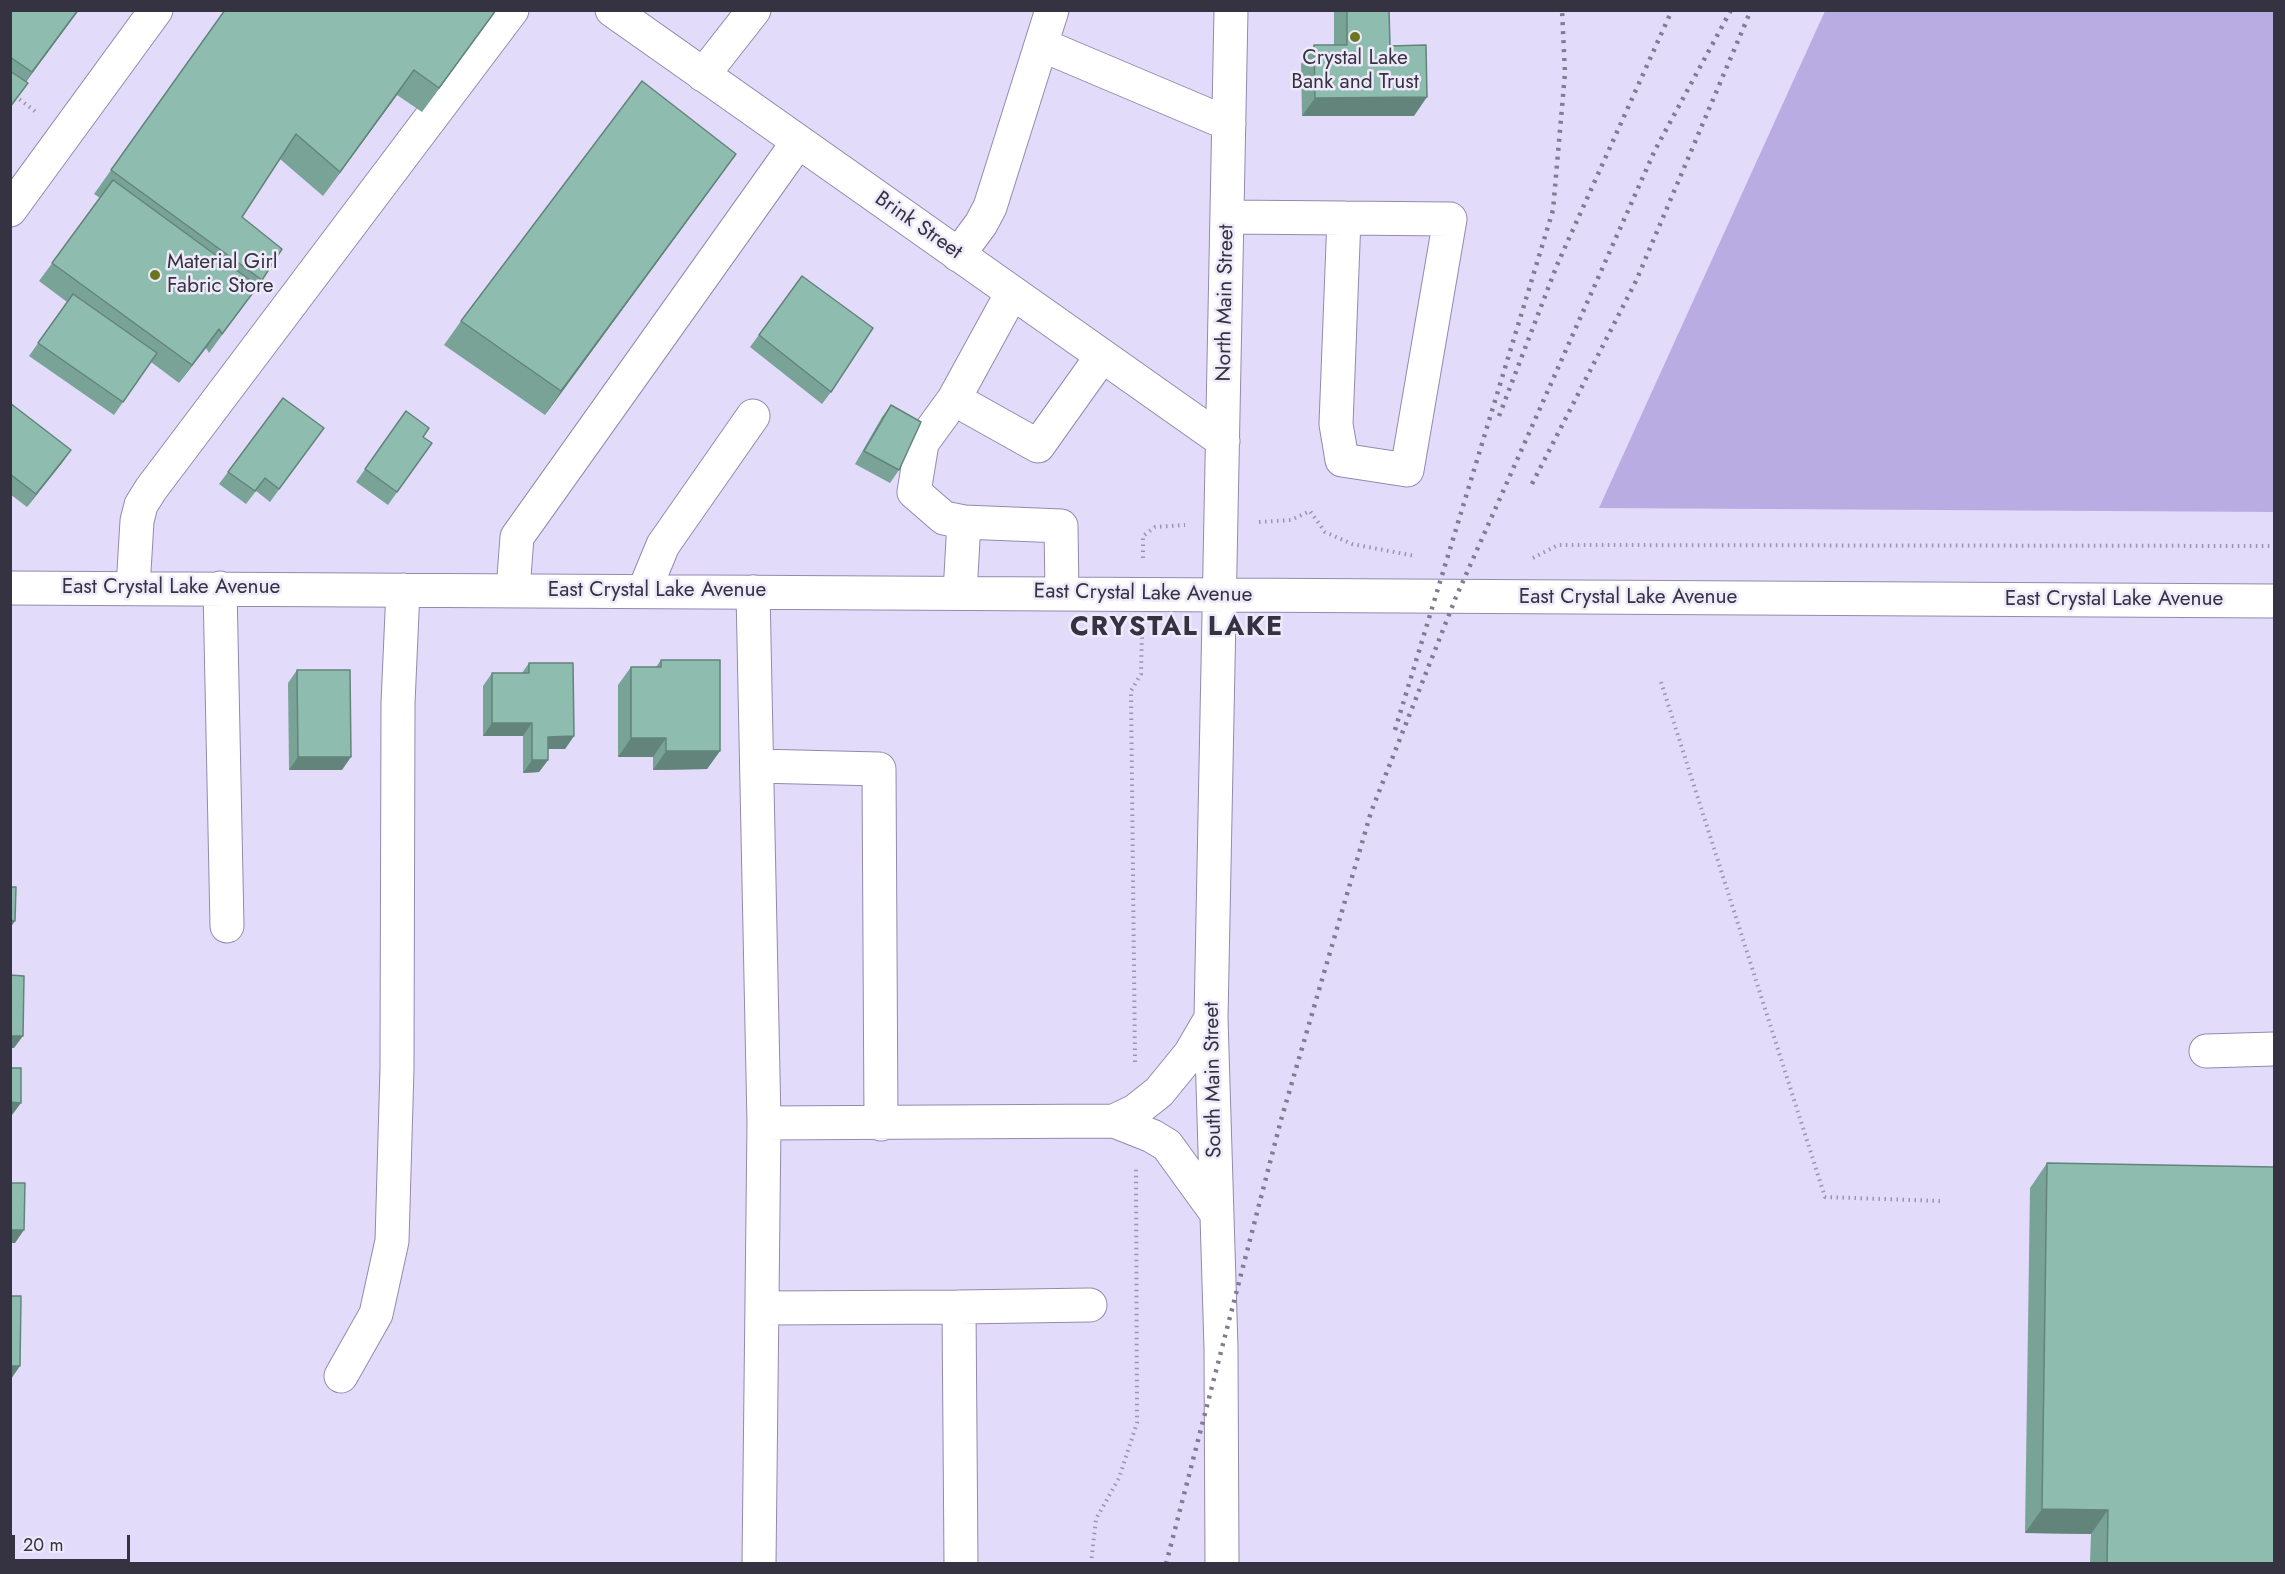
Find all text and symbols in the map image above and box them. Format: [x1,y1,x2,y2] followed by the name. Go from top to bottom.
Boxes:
[1348,30,1362,44] marker: Crystal Lake Bank and Trust
[1291,46,1419,96] place label: Crystal Lake Bank and Trust
[869,187,967,265] street label: Brink Street
[1212,224,1240,382] street label: North Main Street
[167,250,278,300] place label: Material Girl Fabric Store
[148,268,162,282] marker: Material Girl Fabric Store
[62,575,280,601] street label: East Crystal Lake Avenue
[548,578,766,604] street label: East Crystal Lake Avenue
[1033,579,1253,609] street label: East Crystal Lake Avenue
[1519,585,1737,611] street label: East Crystal Lake Avenue
[2005,587,2223,613] street label: East Crystal Lake Avenue
[1070,612,1284,644] district label: CRYSTAL LAKE
[1200,1002,1228,1158] street label: South Main Street
[15,1523,134,1561] scale bar
[23,1532,63,1558] text: 20 m

